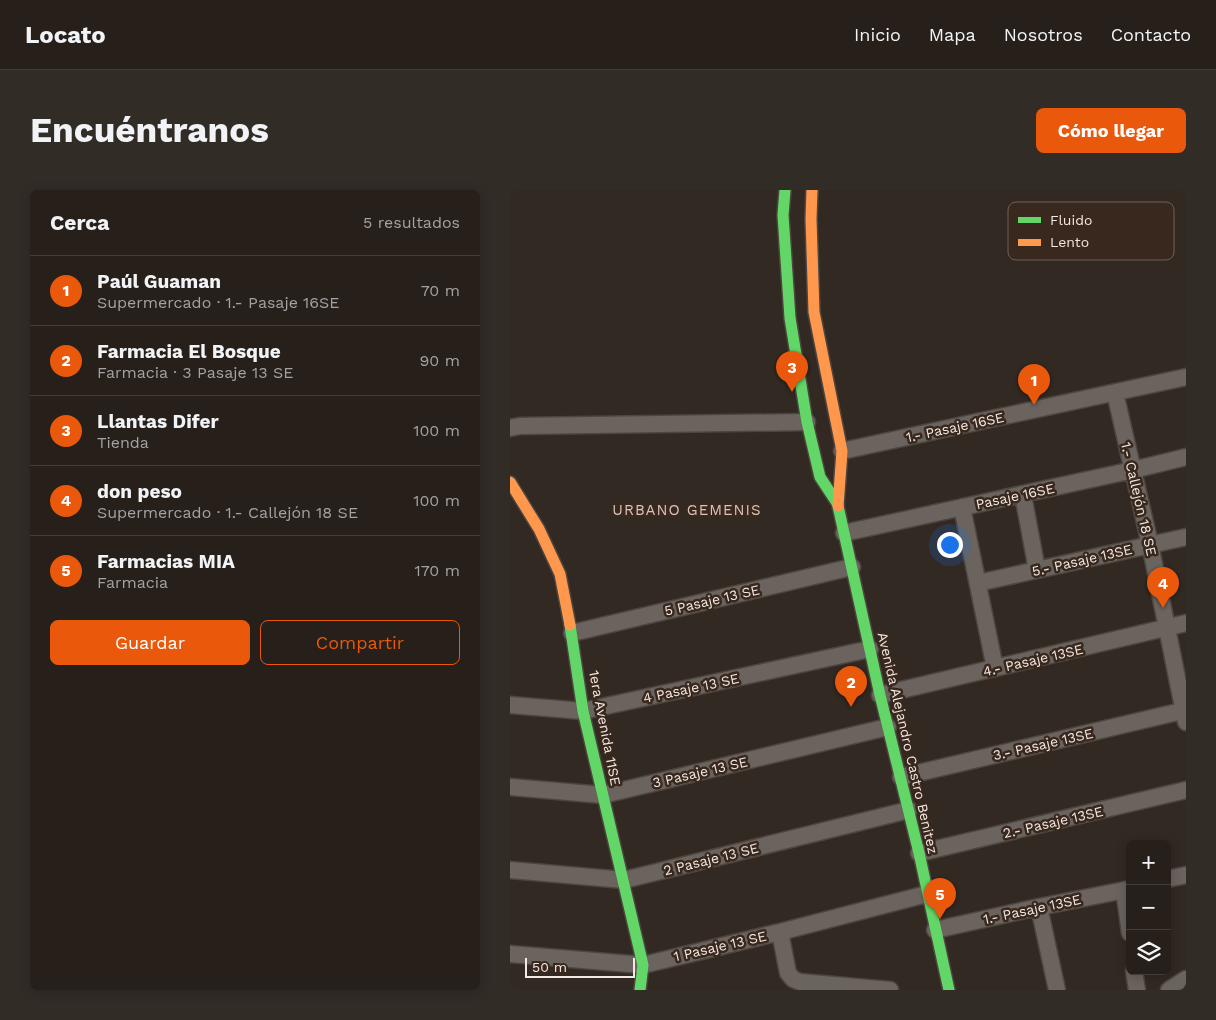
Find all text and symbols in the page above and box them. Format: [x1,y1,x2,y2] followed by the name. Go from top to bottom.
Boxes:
[25,21,106,49] text: Locato
[854,24,901,45] text: Inicio
[929,24,976,45] text: Mapa
[1004,24,1083,45] text: Nosotros
[1111,24,1191,45] text: Contacto
[1036,108,1186,153] button: Cómo llegar
[30,109,269,151] text: Encuéntranos
[1008,202,1174,260] legend
[50,210,109,235] text: Cerca
[1050,212,1092,228] text: Fluido
[363,213,460,232] text: 5 resultados
[1050,234,1089,250] text: Lento
[97,270,221,293] text: Paúl Guaman
[63,281,69,300] text: 1
[421,281,460,300] text: 70 m
[97,293,339,312] text: Supermercado · 1.- Pasaje 16SE
[97,340,281,363] text: Farmacia El Bosque
[61,351,71,370] text: 2
[419,351,460,370] text: 90 m
[776,351,808,392] pin: 3
[97,363,293,382] text: Farmacia · 3 Pasaje 13 SE
[1018,364,1050,405] pin: 1
[905,409,1006,445] street label: 1.- Pasaje 16SE
[97,410,219,433] text: Llantas Difer
[61,421,71,440] text: 3
[413,421,460,440] text: 100 m
[97,433,149,452] text: Tienda
[1118,441,1160,557] street label: 1.- Callejón 18 SE
[97,480,182,503] text: don peso
[974,480,1056,512] street label: Pasaje 16SE
[61,491,71,510] text: 4
[413,491,460,510] text: 100 m
[612,501,762,519] district label: URBANO GEMENIS
[97,503,358,522] text: Supermercado · 1.- Callejón 18 SE
[937,532,963,558] your location
[1030,541,1134,579] street label: 5.- Pasaje 13SE
[97,550,235,573] text: Farmacias MIA
[61,561,71,580] text: 5
[414,561,460,580] text: 170 m
[1147,567,1179,608] pin: 4
[97,573,168,592] text: Farmacia
[663,581,761,619] street label: 5 Pasaje 13 SE
[50,620,250,665] button: Guardar
[260,620,460,665] button: Compartir
[875,631,941,855] street label: Avenida Alejandro Castro Benitez
[981,641,1085,679] street label: 4.- Pasaje 13SE
[835,666,867,707] pin: 2
[586,669,624,787] street label: 1era Avenida 11SE
[642,670,741,706] street label: 4 Pasaje 13 SE
[991,725,1095,763] street label: 3.- Pasaje 13SE
[651,753,749,791] street label: 3 Pasaje 13 SE
[1001,803,1105,841] street label: 2.- Pasaje 13SE
[662,839,760,879] street label: 2 Pasaje 13 SE
[1126,840,1171,975] map controls
[1126,840,1171,885] button: +
[924,878,956,919] pin: 5
[1126,885,1171,930] button: −
[982,891,1082,927] street label: 1.- Pasaje 13SE
[672,928,768,964] street label: 1 Pasaje 13 SE
[1126,930,1171,975] button: layers
[525,955,635,978] scale bar
[532,959,567,975] text: 50 m

